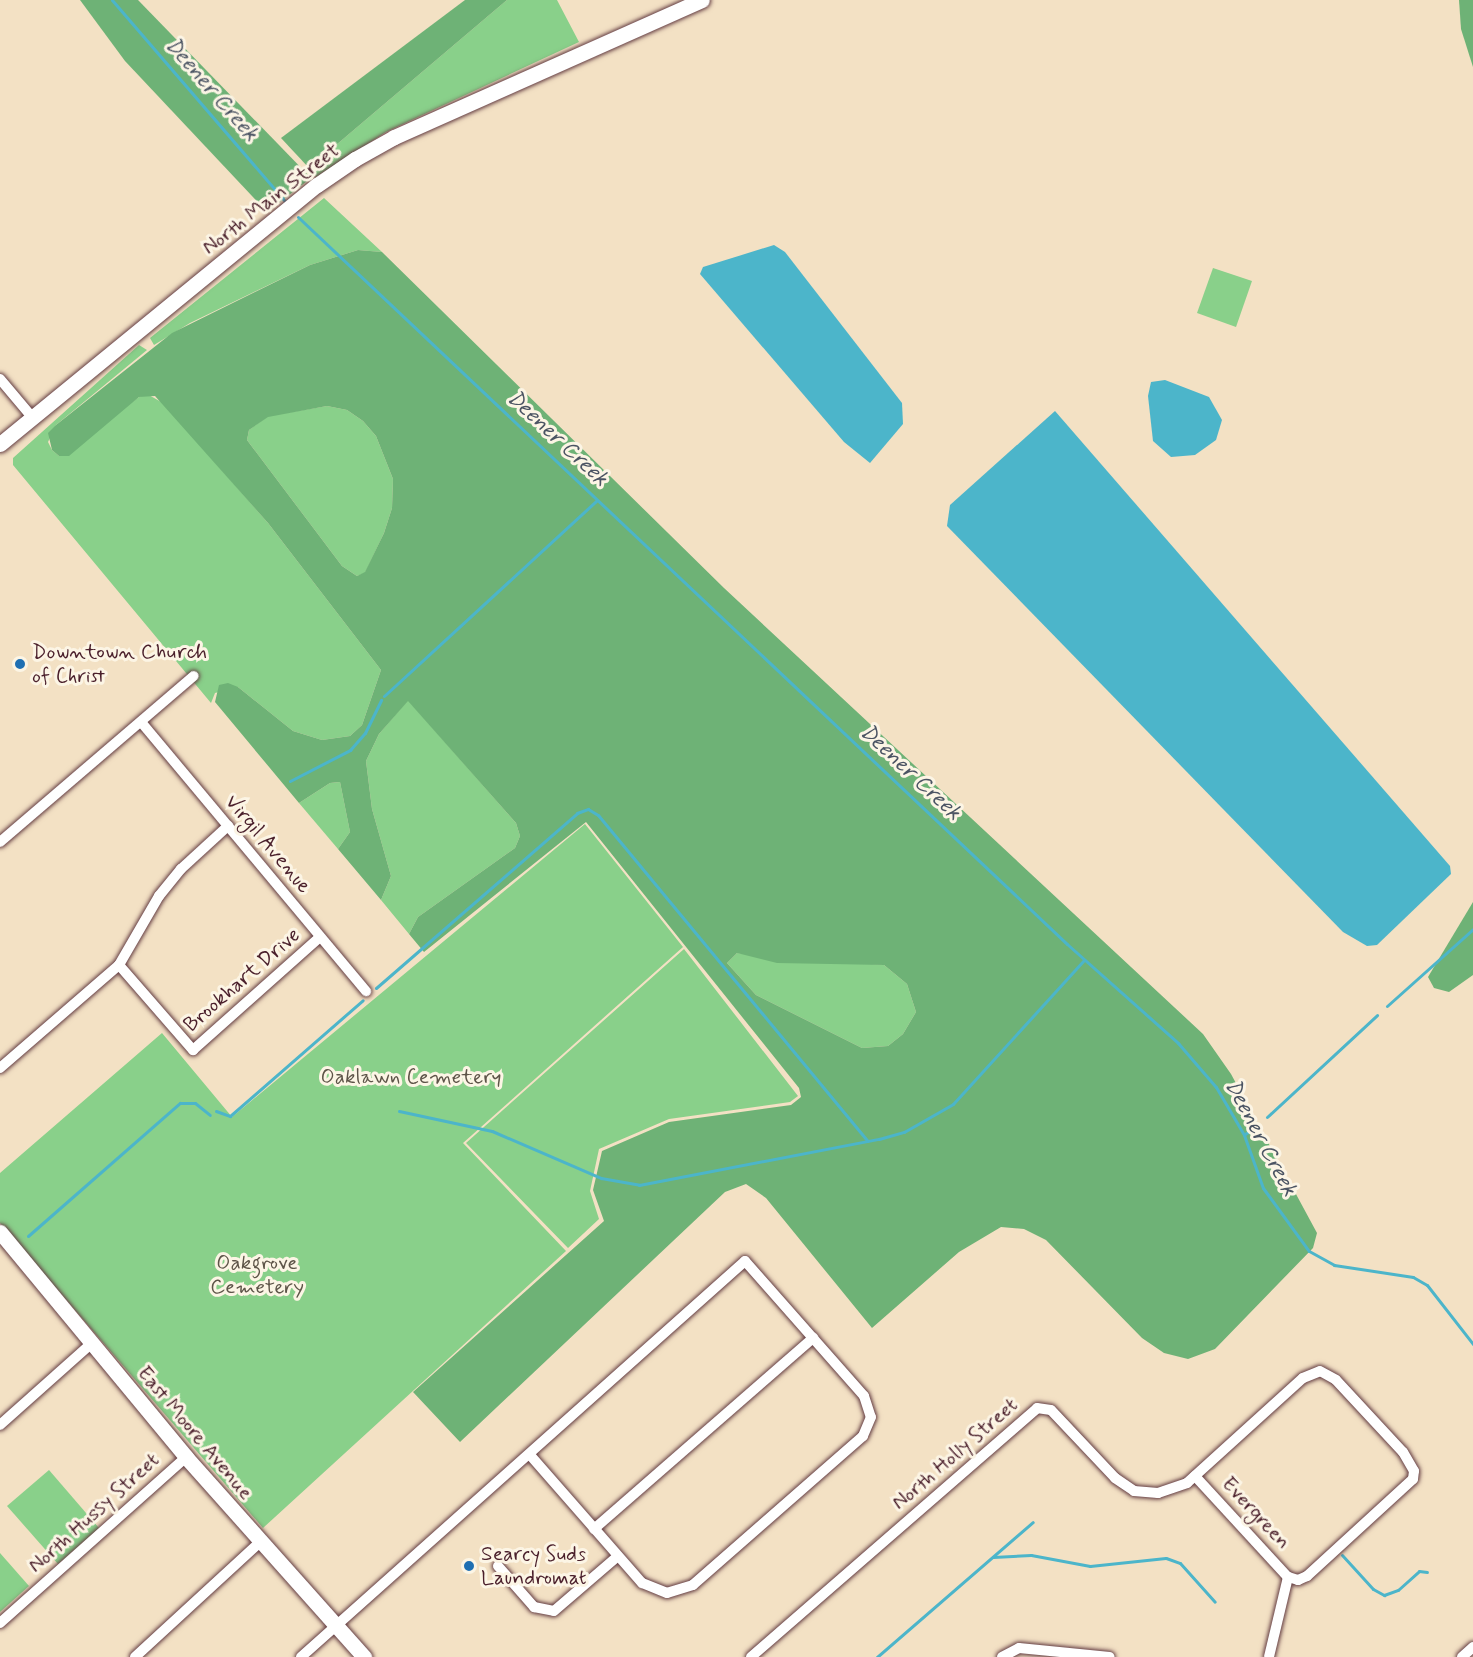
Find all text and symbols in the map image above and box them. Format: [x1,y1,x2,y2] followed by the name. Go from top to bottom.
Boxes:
[159,33,263,147] water label: Deener Creek
[198,138,344,260] street label: North Main Street
[501,385,613,493] water label: Deener Creek
[32,639,207,689] place label: Downtown Church of Christ
[13,657,27,671] marker: Downtown Church of Christ
[854,719,966,827] water label: Deener Creek
[220,790,316,898] street label: Virgil Avenue
[179,923,305,1037] street label: Brookhart Drive
[321,1064,501,1090] park label: Oaklawn Cemetery
[1218,1075,1302,1201] water label: Deener Creek
[210,1250,304,1300] park label: Oakgrove Cemetery
[132,1361,258,1505] street label: East Moore Avenue
[886,1391,1024,1517] street label: North Holly Street
[22,1446,166,1580] street label: North Hussy Street
[1216,1472,1296,1554] street label: Evergreen
[481,1541,587,1591] place label: Searcy Suds Laundromat
[462,1559,476,1573] marker: Searcy Suds Laundromat

